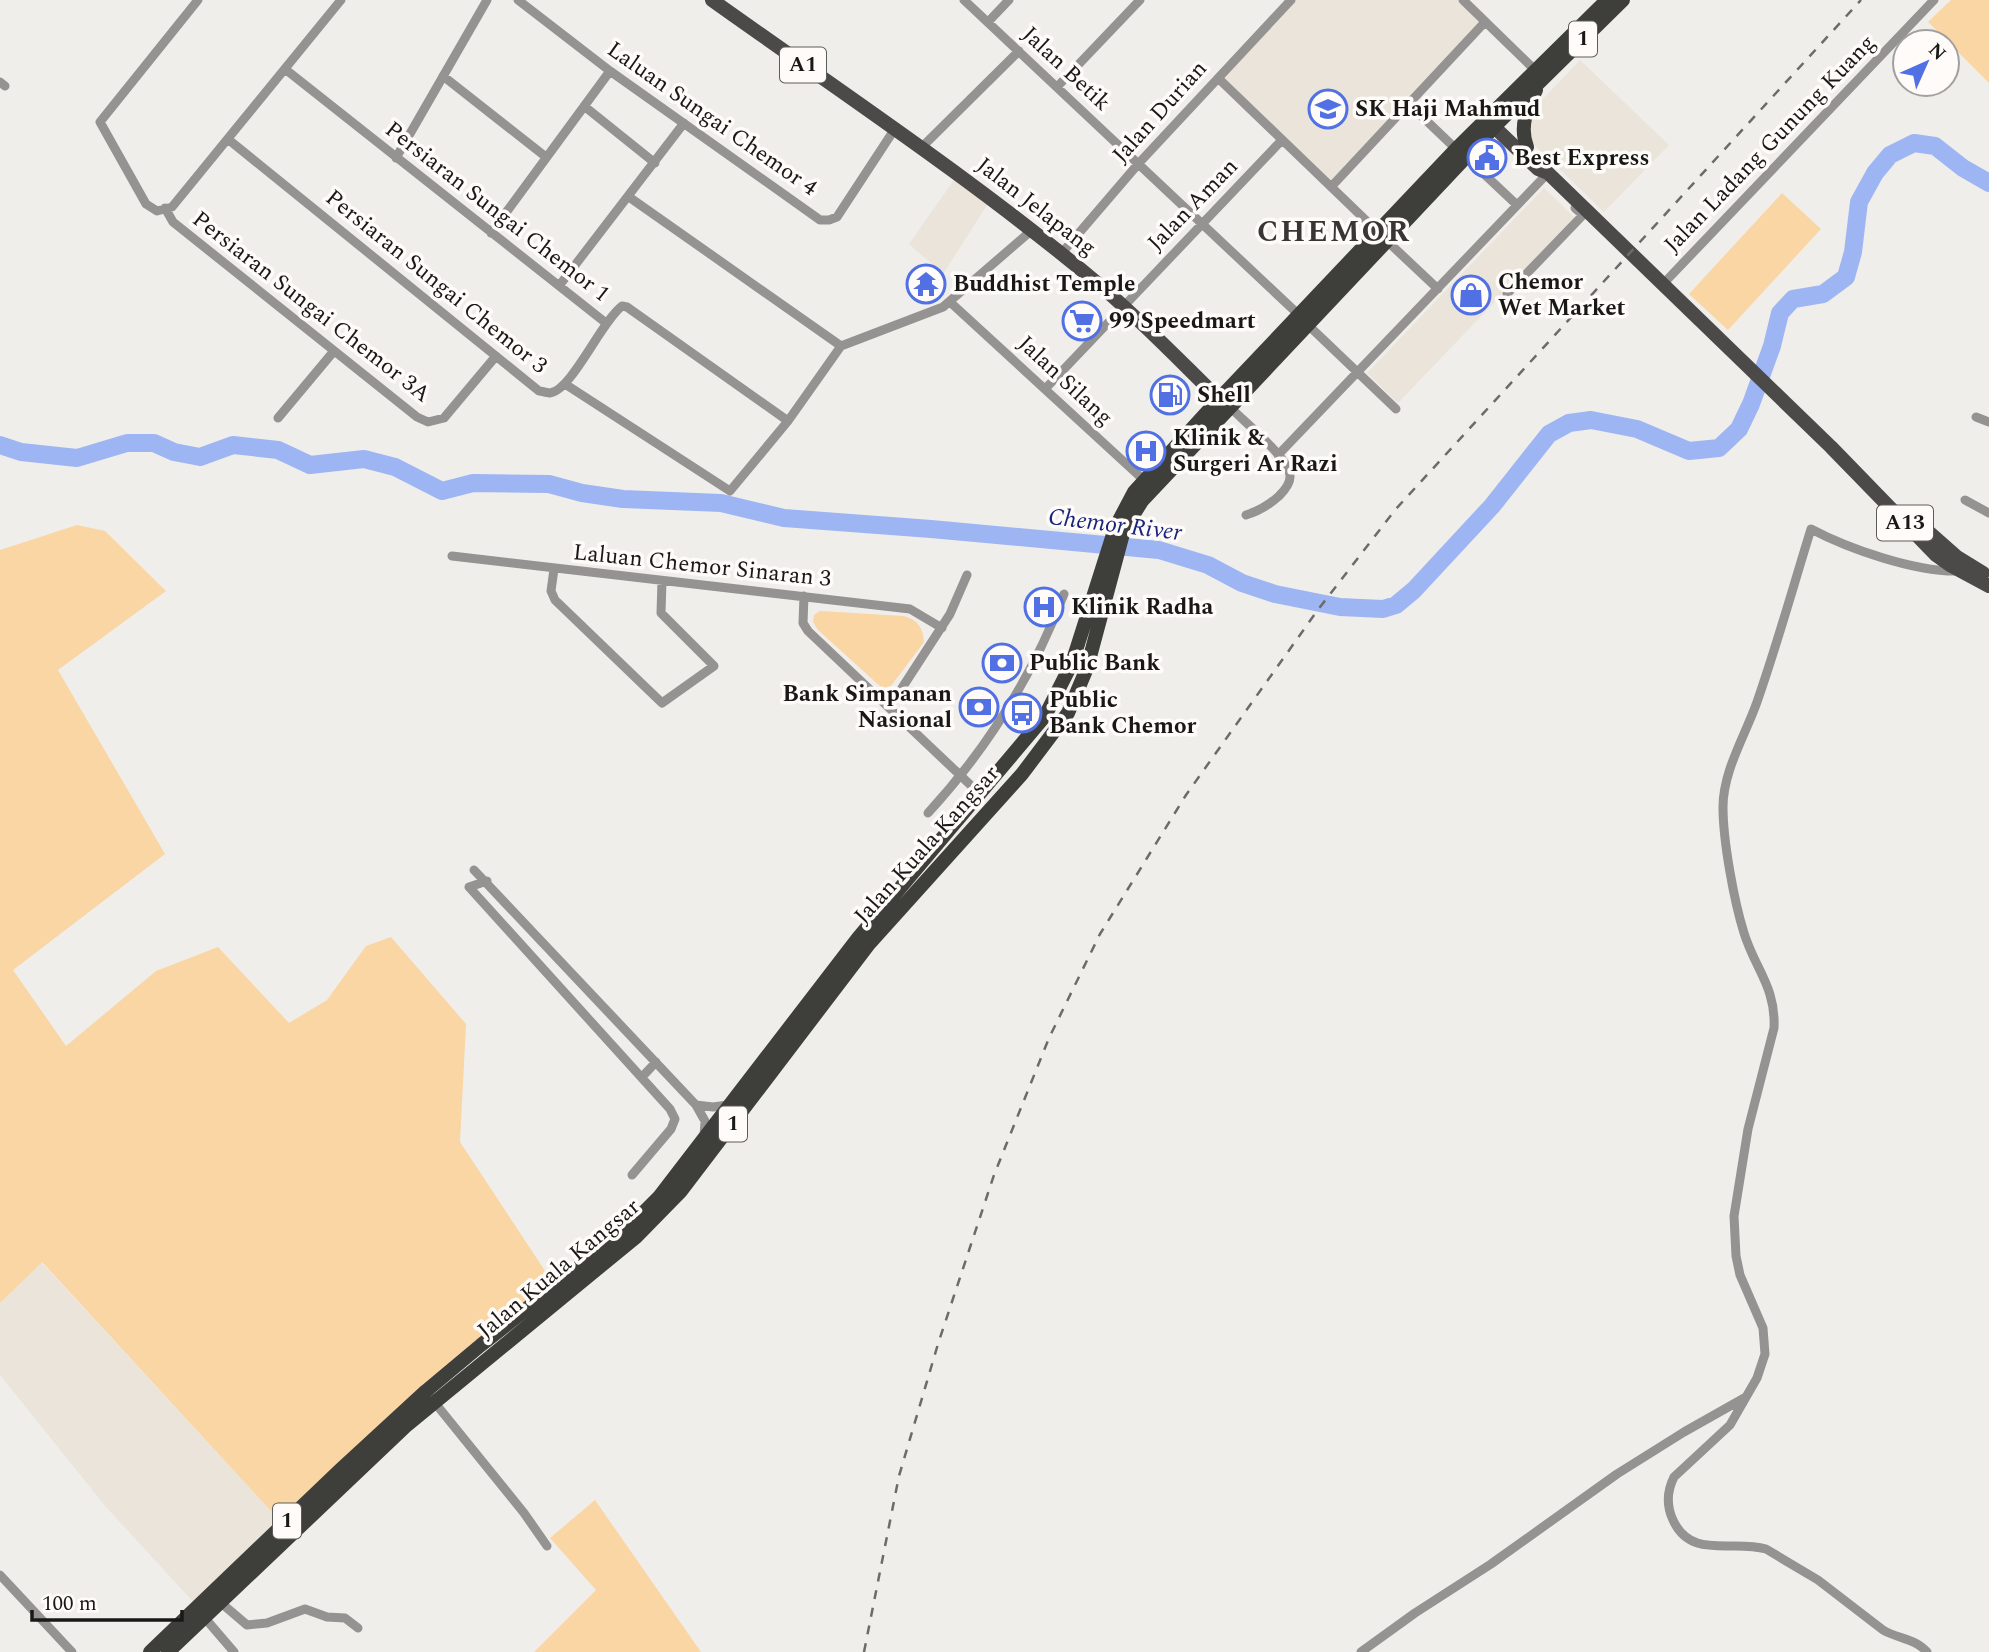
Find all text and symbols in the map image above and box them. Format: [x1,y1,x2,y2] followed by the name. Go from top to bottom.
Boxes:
[1013,18,1119,120] street label: Jalan Betik
[1569,22,1597,56] road number: 1
[1656,27,1884,261] street label: Jalan Ladang Gunung Kuang
[1891,28,1961,98] north arrow
[599,33,825,205] street label: Laluan Sungai Chemor 4
[1921,36,1953,68] text: N
[780,48,826,82] road number: A1
[1104,53,1216,171] street label: Jalan Durian
[1307,88,1349,130] school or university icon: SK Haji Mahmud
[1355,92,1540,127] place label: SK Haji Mahmud
[377,113,617,311] street label: Persiaran Sungai Chemor 1
[1466,137,1508,179] public building icon: Best Express
[1514,141,1650,176] place label: Best Express
[968,149,1104,265] street label: Jalan Jelapang
[1139,150,1247,260] street label: Jalan Aman
[317,181,555,383] street label: Persiaran Sungai Chemor 3
[184,203,438,411] street label: Persiaran Sungai Chemor 3A
[1257,209,1411,255] district label: CHEMOR
[905,263,947,305] temple icon: Buddhist Temple
[1498,265,1626,326] place label: Chemor Wet Market
[953,267,1135,302] place label: Buddhist Temple
[1450,274,1492,316] shop icon: Chemor Wet Market
[1061,300,1103,342] supermarket icon: 99 Speedmart
[1109,304,1256,339] place label: 99 Speedmart
[1009,327,1121,435] street label: Jalan Silang
[1149,374,1191,416] fuel station icon: Shell
[1197,378,1251,413] place label: Shell
[1173,421,1338,482] place label: Klinik & Surgeri Ar Razi
[1125,430,1167,472] hospital icon: Klinik & Surgeri Ar Razi
[1046,499,1185,551] water label: Chemor River
[1877,505,1933,540] road number: A13
[571,535,833,597] street label: Laluan Chemor Sinaran 3
[1023,586,1065,628] hospital icon: Klinik Radha
[1071,590,1213,625] place label: Klinik Radha
[981,642,1023,684] bank icon: Public Bank
[1029,646,1160,681] place label: Public Bank
[783,677,952,738] place label: Bank Simpanan Nasional
[1049,683,1196,744] place label: Public Bank Chemor
[958,686,1000,728] bank icon: Bank Simpanan Nasional
[1001,692,1043,734] bus stop icon: Public Bank Chemor
[846,758,1008,932] street label: Jalan Kuala Kangsar
[719,1106,747,1142] road number: 1
[470,1190,648,1348] street label: Jalan Kuala Kangsar
[273,1504,301,1538] road number: 1
[32,1578,182,1622] scale bar
[42,1588,97,1620] text: 100 m

